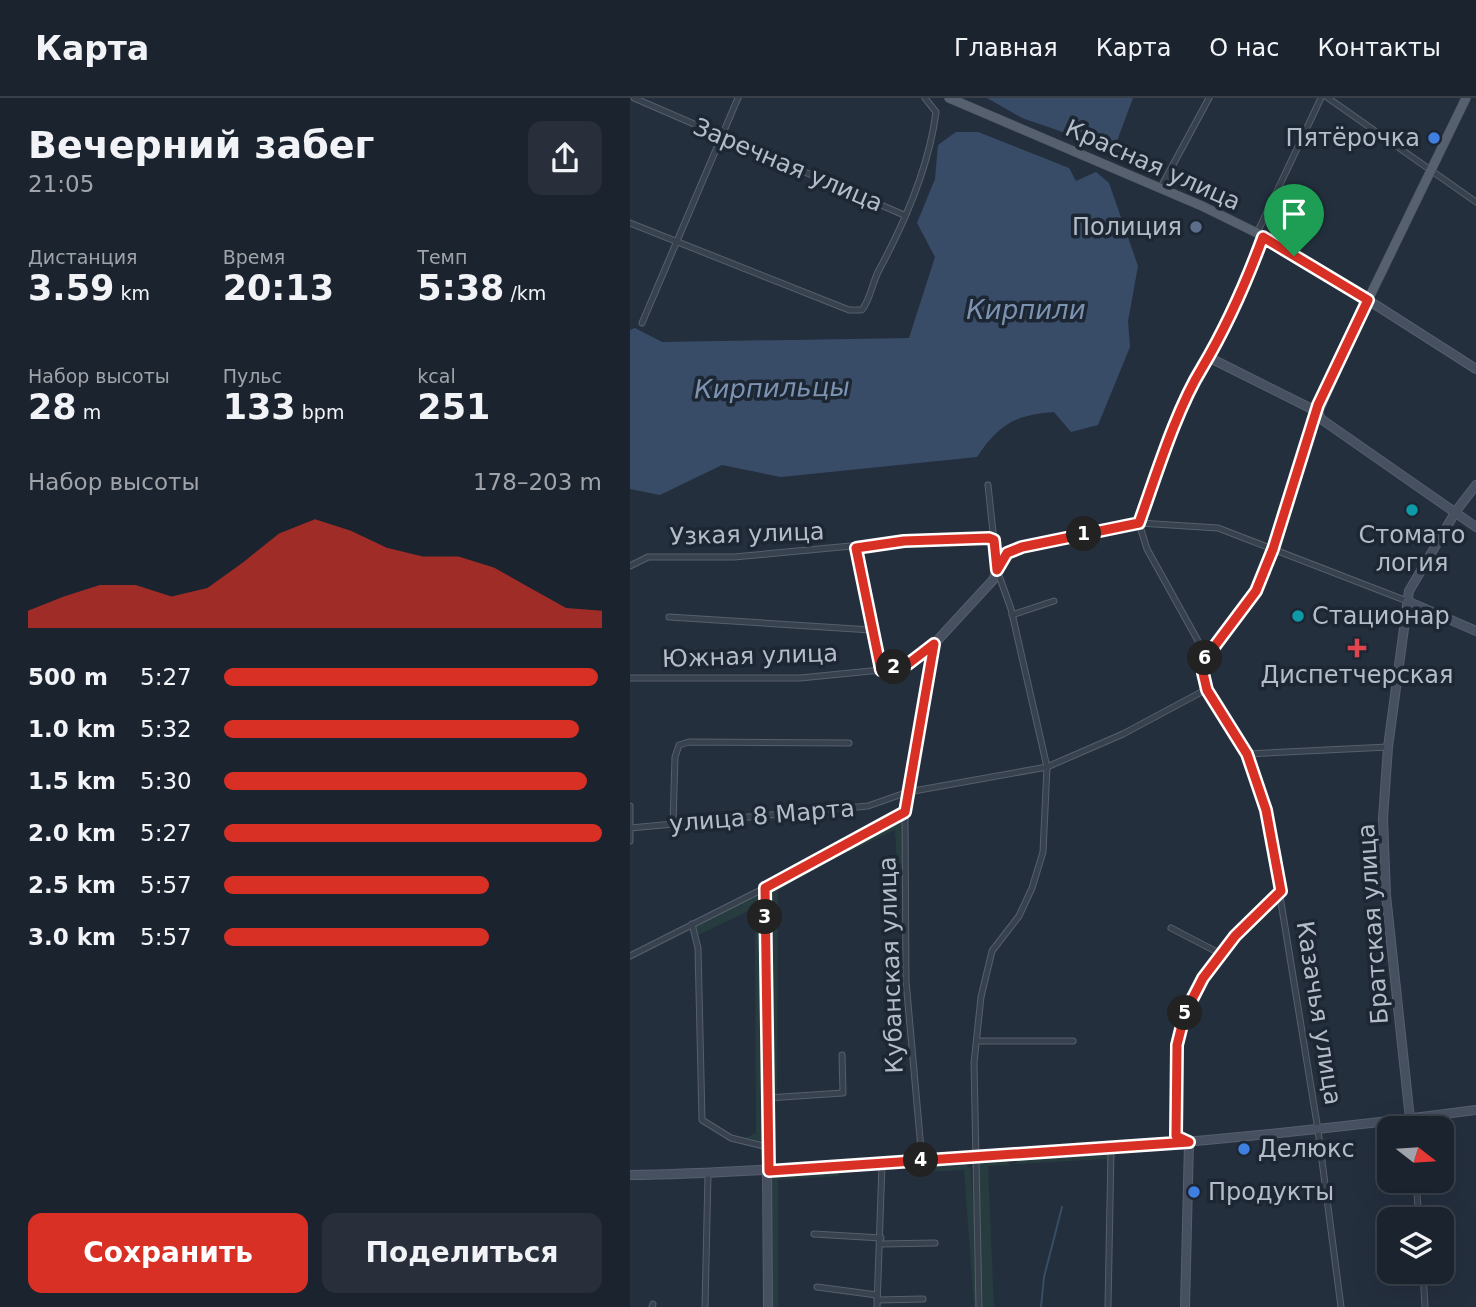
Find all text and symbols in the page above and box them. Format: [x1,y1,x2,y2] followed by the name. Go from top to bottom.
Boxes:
[35,29,149,68] text: Карта
[954,34,1058,62] text: Главная
[1096,34,1171,62] text: Карта
[1209,34,1279,62] text: О нас
[1317,34,1441,62] text: Контакты
[689,112,887,218] street label: Заречная улица
[1061,114,1245,216] street label: Красная улица
[528,121,602,195] button: share
[28,123,374,167] text: Вечерний забег
[1285,124,1420,152] place label: Пятёрочка
[1426,130,1442,146] marker: Пятёрочка
[28,171,94,197] text: 21:05
[1264,184,1324,256] pin
[1275,195,1313,233] icon: arrive
[1072,213,1182,241] place label: Полиция
[1188,219,1204,235] marker: Полиция
[28,246,137,268] text: Дистанция
[223,246,285,268] text: Время
[417,246,467,268] text: Темп
[28,268,114,308] text: 3.59
[223,268,334,308] text: 20:13
[417,268,504,308] text: 5:38
[114,282,150,304] text: km
[504,282,546,304] text: /km
[966,295,1086,325] water label: Кирпили
[28,365,170,387] text: Набор высоты
[223,365,282,387] text: Пульс
[417,365,456,387] text: kcal
[694,372,850,404] water label: Кирпильцы
[28,387,77,427] text: 28
[223,387,296,427] text: 133
[417,387,490,427] text: 251
[77,401,101,423] text: m
[296,401,344,423] text: bpm
[28,469,200,495] text: Набор высоты
[473,469,602,495] text: 178–203 m
[1404,502,1420,518] marker: Стомато логия
[1066,516,1102,551] pin: 1
[669,517,825,551] street label: Узкая улица
[1359,521,1465,577] place label: Стомато логия
[1077,522,1090,544] text: 1
[1312,602,1450,630] place label: Стационар
[1290,608,1306,624] marker: Стационар
[1347,638,1367,658] marker: Диспетчерская
[661,639,839,673] street label: Южная улица
[1188,640,1222,676] pin: 6
[1198,646,1211,668] text: 6
[876,650,912,684] pin: 2
[887,655,900,677] text: 2
[1261,661,1454,689] place label: Диспетчерская
[28,664,108,690] text: 500 m
[140,664,192,690] text: 5:27
[28,716,116,742] text: 1.0 km
[140,716,192,742] text: 5:32
[28,768,116,794] text: 1.5 km
[140,768,192,794] text: 5:30
[668,794,856,838] street label: улица 8 Марта
[28,820,116,846] text: 2.0 km
[140,820,192,846] text: 5:27
[1352,823,1394,1025] street label: Братская улица
[873,856,909,1074] street label: Кубанская улица
[28,872,116,898] text: 2.5 km
[140,872,192,898] text: 5:57
[748,900,782,934] pin: 3
[758,905,771,927] text: 3
[1291,919,1347,1107] street label: Казачья улица
[28,924,116,950] text: 3.0 km
[140,924,192,950] text: 5:57
[1168,996,1202,1030] pin: 5
[1178,1001,1191,1023] text: 5
[1377,1116,1454,1194] north arrow
[1377,1116,1454,1284] map controls
[1258,1135,1355,1163] place label: Делюкс
[1236,1141,1252,1157] marker: Делюкс
[904,1142,938,1178] pin: 4
[914,1148,927,1170] text: 4
[1208,1178,1334,1206] place label: Продукты
[1186,1184,1202,1200] marker: Продукты
[1377,1207,1454,1284] button: layers
[28,1213,308,1293] button: Сохранить
[322,1213,602,1293] button: Поделиться

